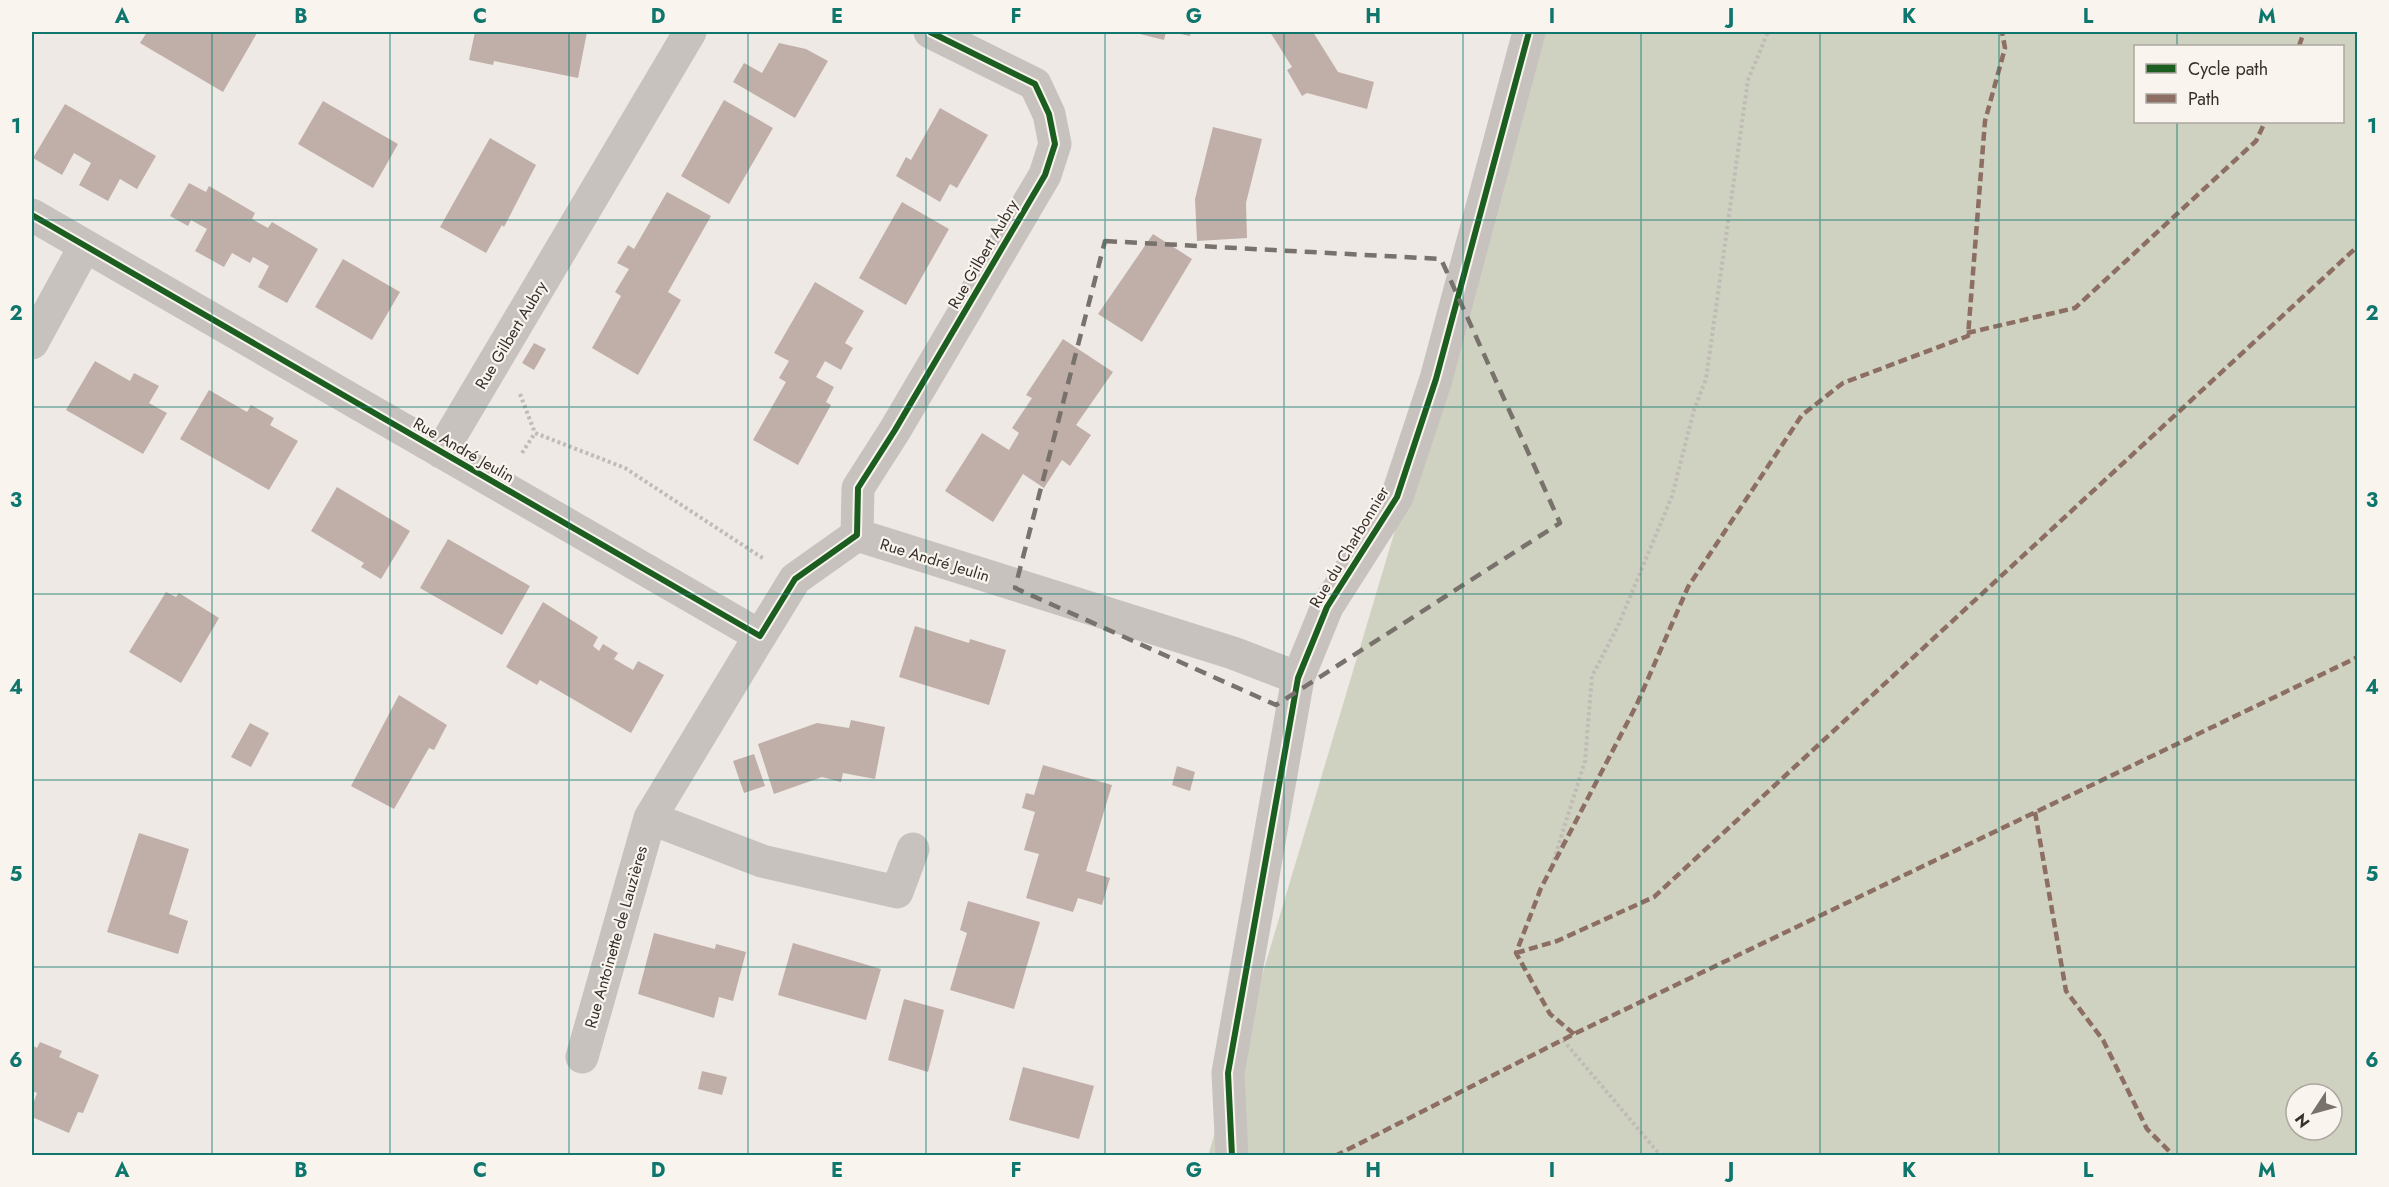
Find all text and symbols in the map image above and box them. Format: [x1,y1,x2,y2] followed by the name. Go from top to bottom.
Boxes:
[114,2,130,31] text: A
[294,2,308,31] text: B
[473,2,487,31] text: C
[651,2,665,31] text: D
[831,2,843,31] text: E
[1010,2,1022,31] text: F
[1186,2,1202,31] text: G
[1365,2,1381,31] text: H
[1549,2,1555,31] text: I
[1724,2,1734,31] text: J
[1902,2,1916,31] text: K
[2083,2,2094,31] text: L
[2258,2,2276,31] text: M
[2134,45,2344,123] legend
[2188,56,2268,82] text: Cycle path
[2188,86,2220,112] text: Path
[11,112,21,141] text: 1
[2367,112,2377,141] text: 1
[942,194,1024,313] street label: Rue Gilbert Aubry
[469,276,553,394] street label: Rue Gilbert Aubry
[9,299,23,328] text: 2
[2365,299,2379,328] text: 2
[409,412,519,488] street label: Rue André Jeulin
[1304,482,1395,612] street label: Rue du Charbonnier
[10,486,22,515] text: 3
[2366,486,2378,515] text: 3
[877,532,993,588] street label: Rue André Jeulin
[9,673,23,702] text: 4
[2365,673,2379,702] text: 4
[579,843,653,1031] street label: Rue Antoinette de Lauzières
[10,860,23,889] text: 5
[2366,860,2379,889] text: 5
[9,1046,23,1075] text: 6
[2365,1046,2379,1075] text: 6
[2284,1082,2344,1142] north arrow
[2289,1109,2315,1132] text: N
[114,1156,130,1185] text: A
[294,1156,308,1185] text: B
[473,1156,487,1185] text: C
[651,1156,665,1185] text: D
[831,1156,843,1185] text: E
[1010,1156,1022,1185] text: F
[1186,1156,1202,1185] text: G
[1365,1156,1381,1185] text: H
[1549,1156,1555,1185] text: I
[1724,1156,1734,1185] text: J
[1902,1156,1916,1185] text: K
[2083,1156,2094,1185] text: L
[2258,1156,2276,1185] text: M

